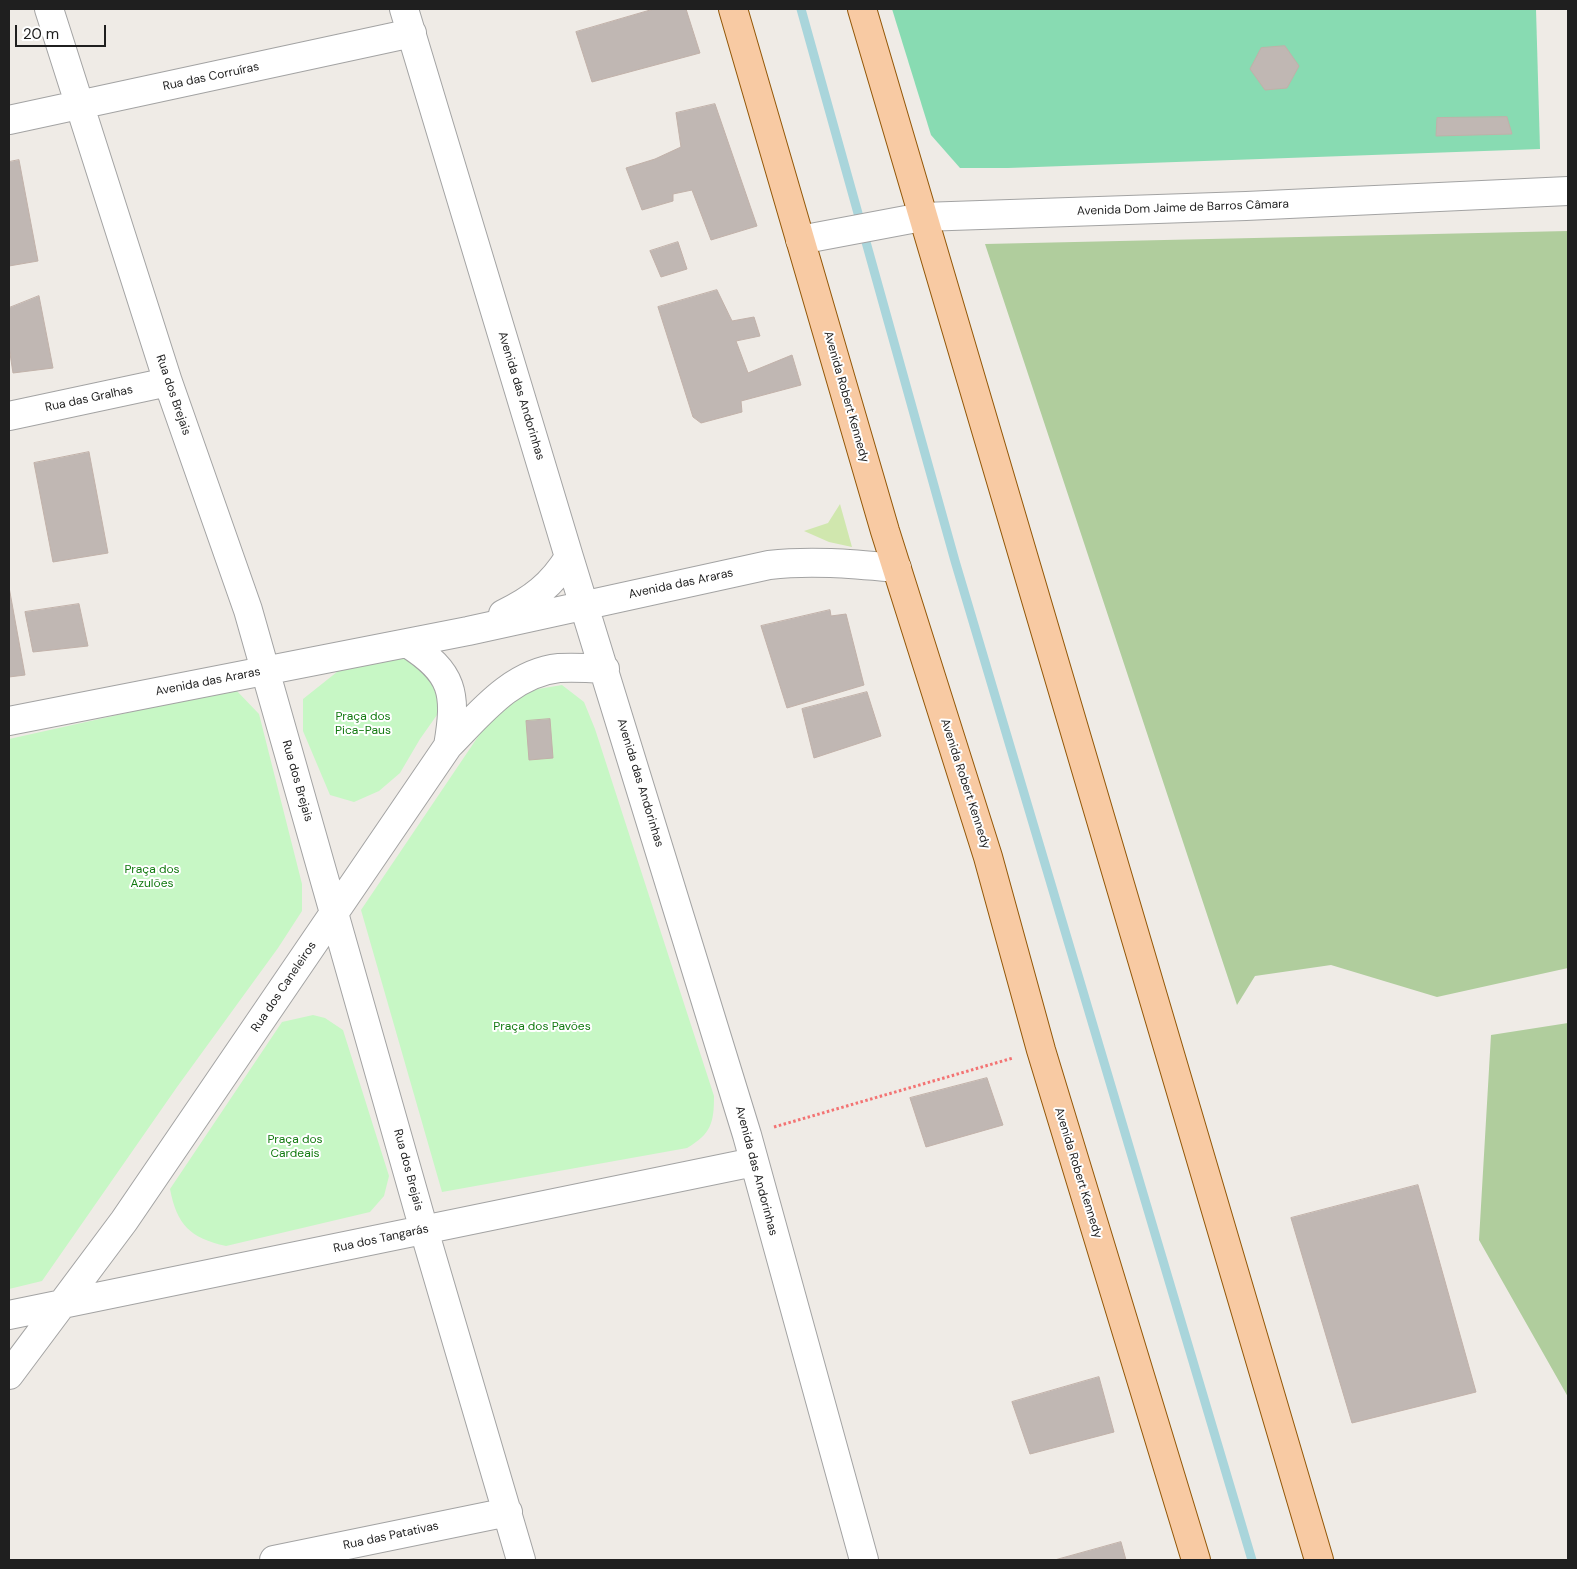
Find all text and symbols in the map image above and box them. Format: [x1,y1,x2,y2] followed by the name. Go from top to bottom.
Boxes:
[18,15,109,47] scale bar
[23,24,59,44] text: 20 m
[162,60,260,94] street label: Rua das Corruíras
[1077,197,1289,219] street label: Avenida Dom Jaime de Barros Câmara
[495,330,547,462] street label: Avenida das Andorinhas
[820,330,872,464] street label: Avenida Robert Kennedy
[152,353,194,437] street label: Rua dos Brejais
[44,383,134,415] street label: Rua das Gralhas
[627,566,735,602] street label: Avenida das Araras
[154,665,262,699] street label: Avenida das Araras
[335,710,391,738] park label: Praça dos Pica-Paus
[614,717,666,849] street label: Avenida das Andorinhas
[937,717,993,851] street label: Avenida Robert Kennedy
[278,739,316,823] street label: Rua dos Brejais
[124,863,180,891] park label: Praça dos Azulões
[248,939,320,1035] street label: Rua dos Caneleiros
[493,1020,591,1034] park label: Praça dos Pavões
[732,1105,780,1237] street label: Avenida das Andorinhas
[1051,1106,1105,1240] street label: Avenida Robert Kennedy
[390,1127,426,1213] street label: Rua dos Brejais
[267,1133,323,1161] park label: Praça dos Cardeais
[332,1222,430,1256] street label: Rua dos Tangarás
[342,1519,440,1553] street label: Rua das Patativas

